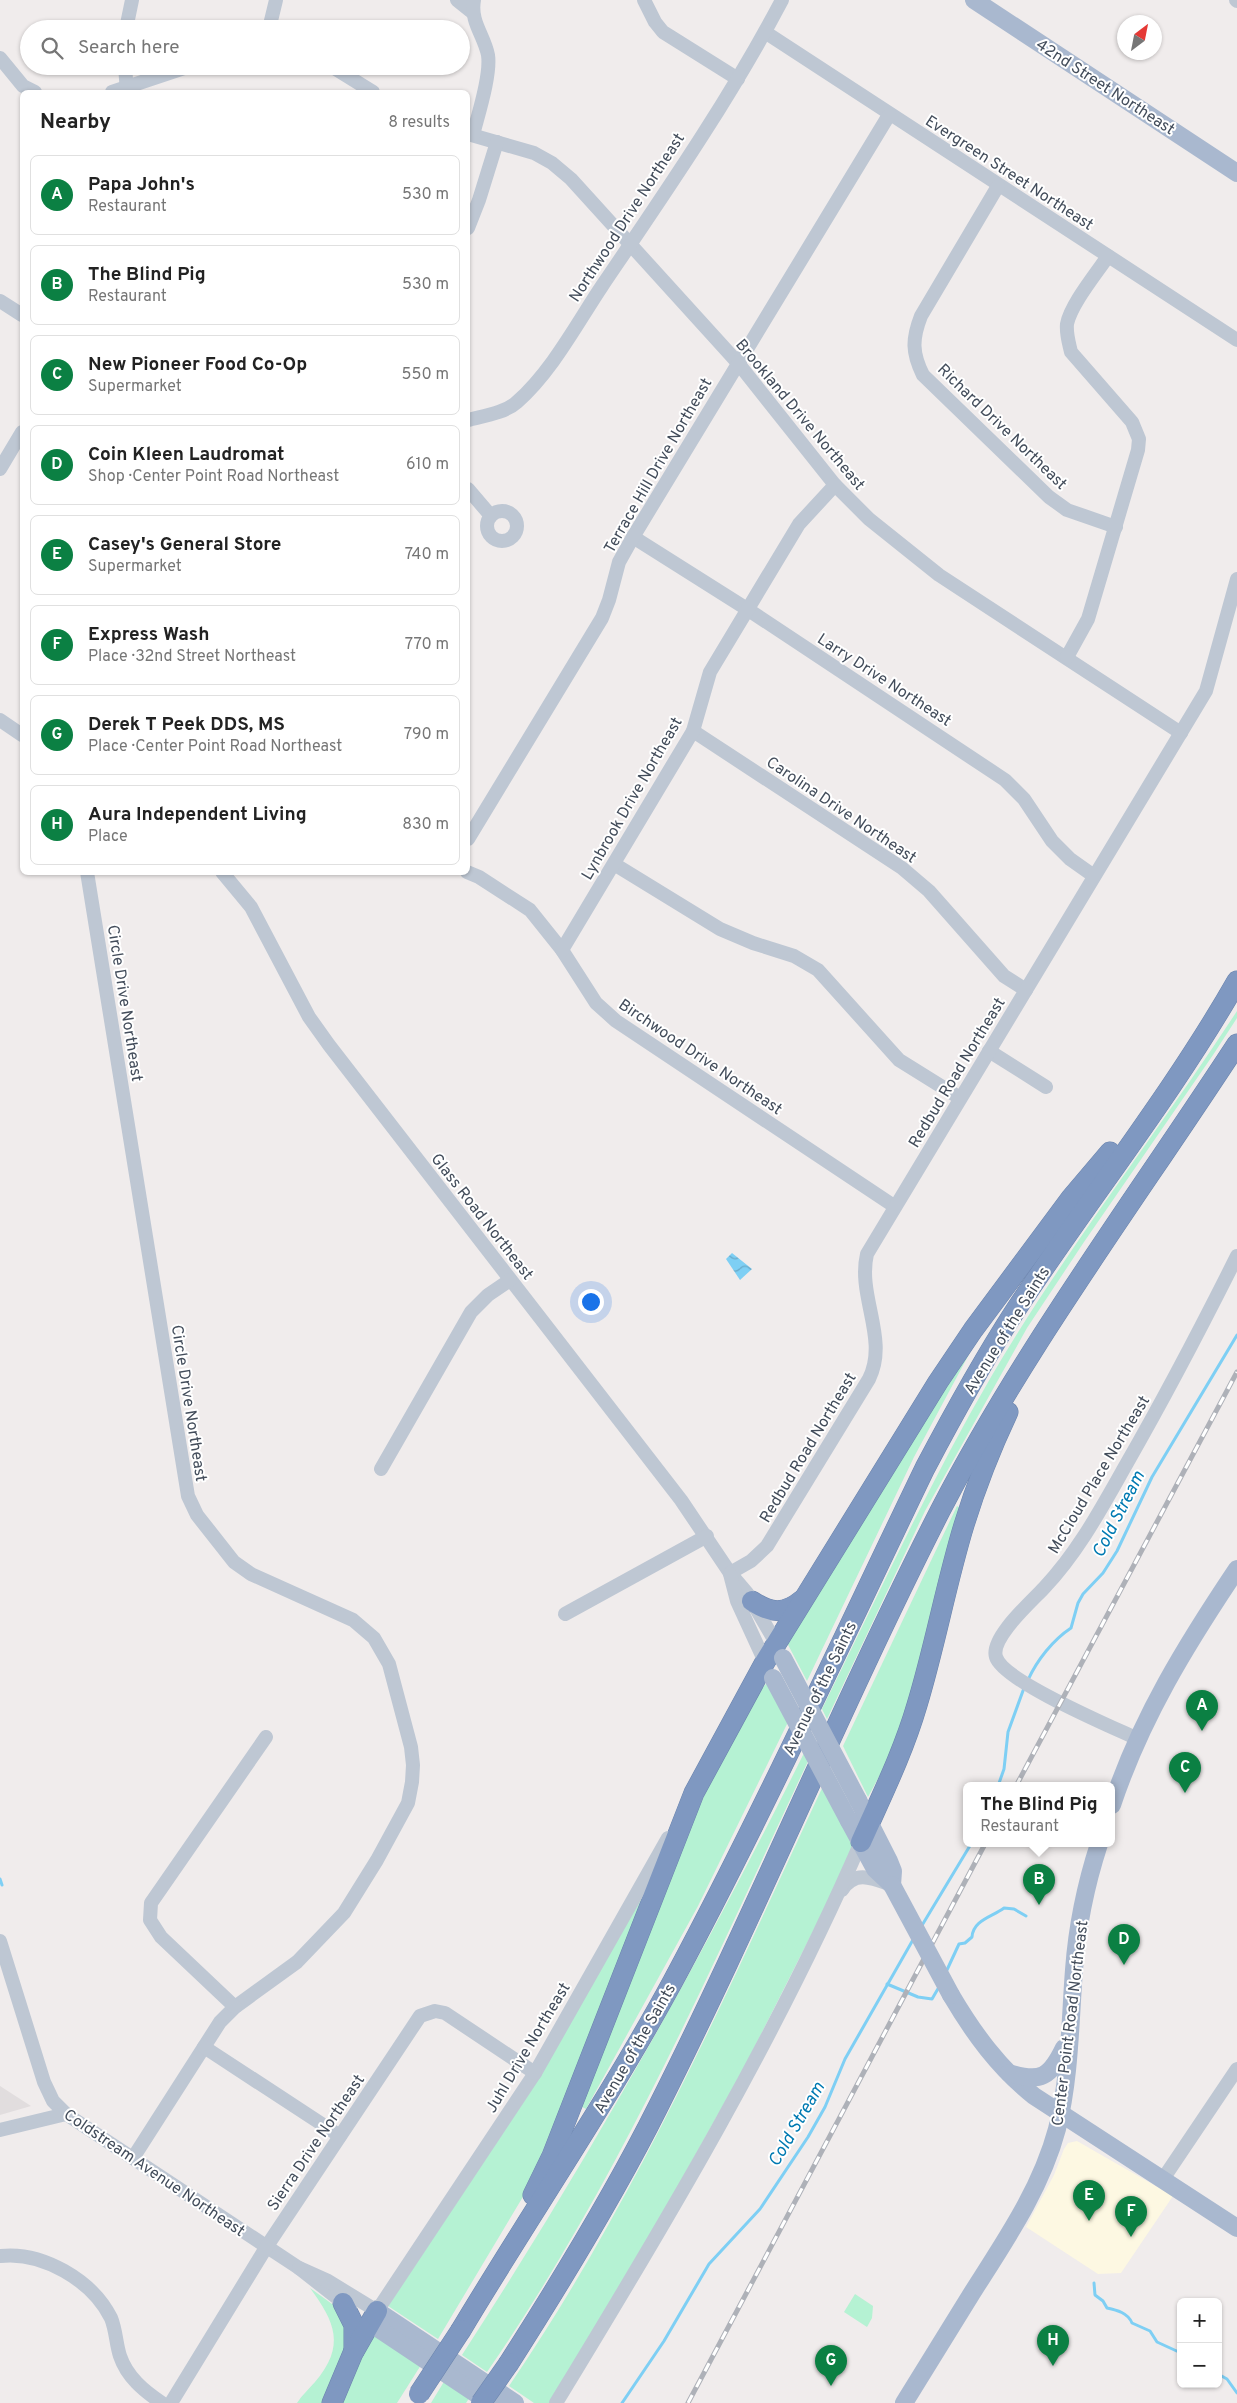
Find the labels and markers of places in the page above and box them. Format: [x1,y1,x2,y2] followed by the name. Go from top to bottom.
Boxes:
[1186,1690,1218,1731] pin: A
[1169,1752,1201,1793] pin: C
[1023,1864,1055,1905] pin: B
[1108,1924,1140,1965] pin: D
[1073,2180,1105,2221] pin: E
[1115,2196,1147,2237] pin: F
[1037,2325,1069,2366] pin: H
[815,2345,847,2386] pin: G

